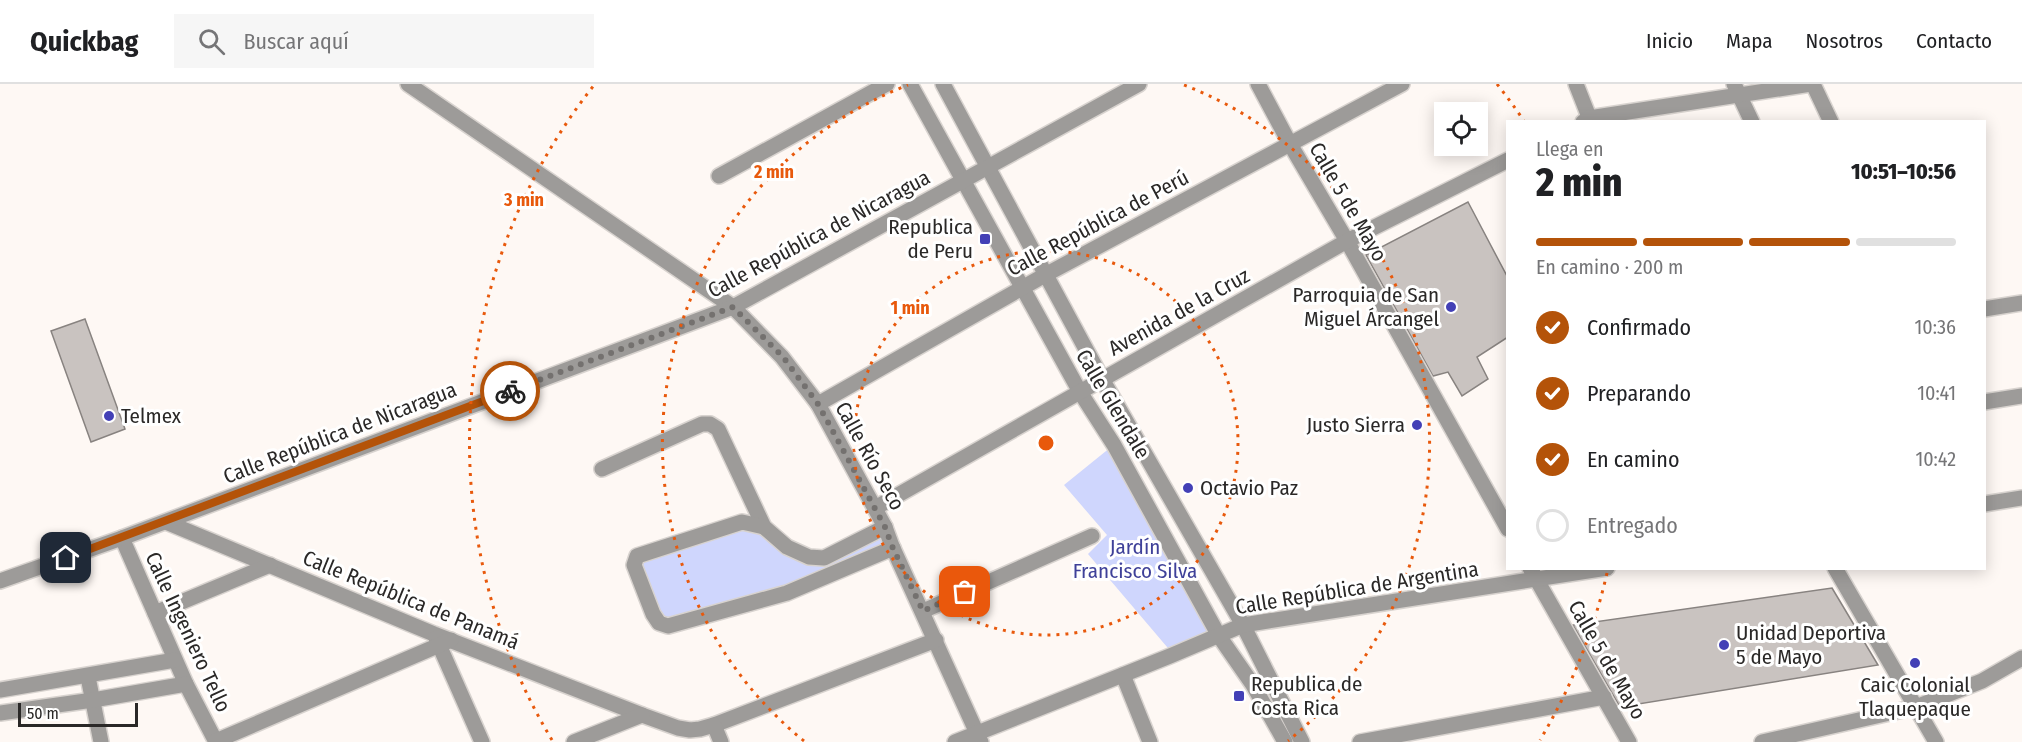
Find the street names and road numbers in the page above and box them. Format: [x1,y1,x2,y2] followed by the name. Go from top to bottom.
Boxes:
[1303,138,1393,266] street label: Calle 5 de Mayo
[703,164,935,304] street label: Calle República de Nicaragua
[1003,164,1193,282] street label: Calle República de Perú
[1104,262,1254,362] street label: Avenida de la Cruz
[1070,345,1156,463] street label: Calle Glendale
[220,376,460,490] street label: Calle República de Nicaragua
[830,397,910,515] street label: Calle Río Seco
[299,545,523,655] street label: Calle República de Panamá
[140,548,236,716] street label: Calle Ingeniero Tello
[1234,556,1480,620] street label: Calle República de Argentina
[1562,596,1652,724] street label: Calle 5 de Mayo

